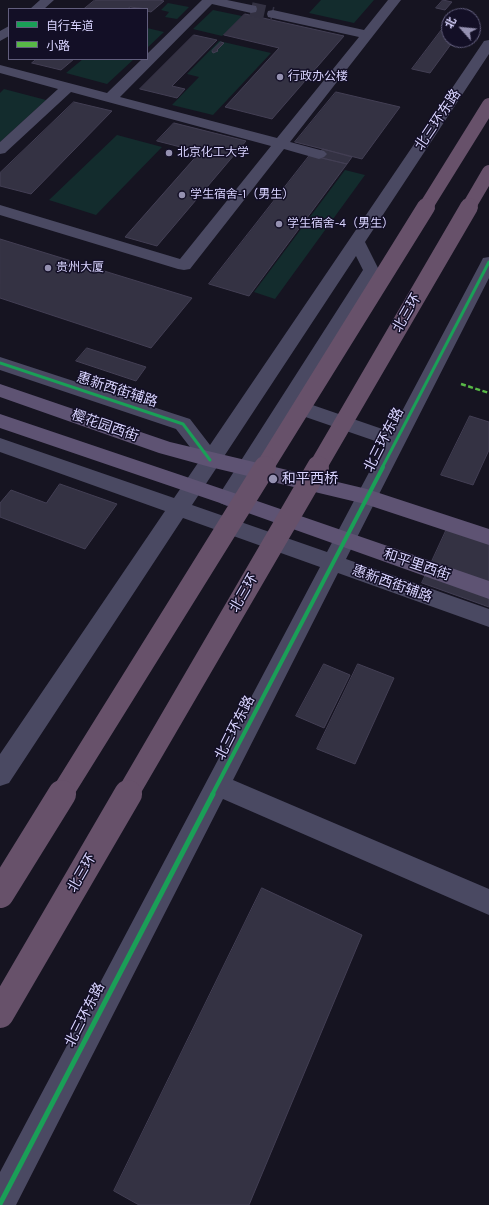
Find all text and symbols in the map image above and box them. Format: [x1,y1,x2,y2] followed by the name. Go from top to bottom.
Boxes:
[8,8,148,60] legend
[441,8,481,48] north arrow
[442,15,459,31] text: 北
[46,19,94,33] text: 自行车道
[46,39,70,53] text: 小路
[288,70,348,84] place label: 行政办公楼
[275,72,285,82] marker: 行政办公楼
[411,86,465,154] street label: 北三环东路
[177,146,249,160] place label: 北京化工大学
[164,148,174,158] marker: 北京化工大学
[190,188,294,202] place label: 学生宿舍-1（男生）
[177,190,187,200] marker: 学生宿舍-1（男生）
[287,217,394,231] place label: 学生宿舍-4（男生）
[274,219,284,229] marker: 学生宿舍-4（男生）
[56,261,104,275] place label: 贵州大厦
[43,263,53,273] marker: 贵州大厦
[389,291,425,335] street label: 北三环
[74,369,160,411] street label: 惠新西街辅路
[361,405,407,475] street label: 北三环东路
[69,407,141,445] street label: 樱花园西街
[282,471,338,487] place label: 和平西桥
[267,473,279,485] marker: 和平西桥
[381,546,453,584] street label: 和平里西街
[350,562,434,606] street label: 惠新西街辅路
[226,571,262,615] street label: 北三环
[212,693,258,763] street label: 北三环东路
[64,851,100,895] street label: 北三环
[62,980,108,1050] street label: 北三环东路

